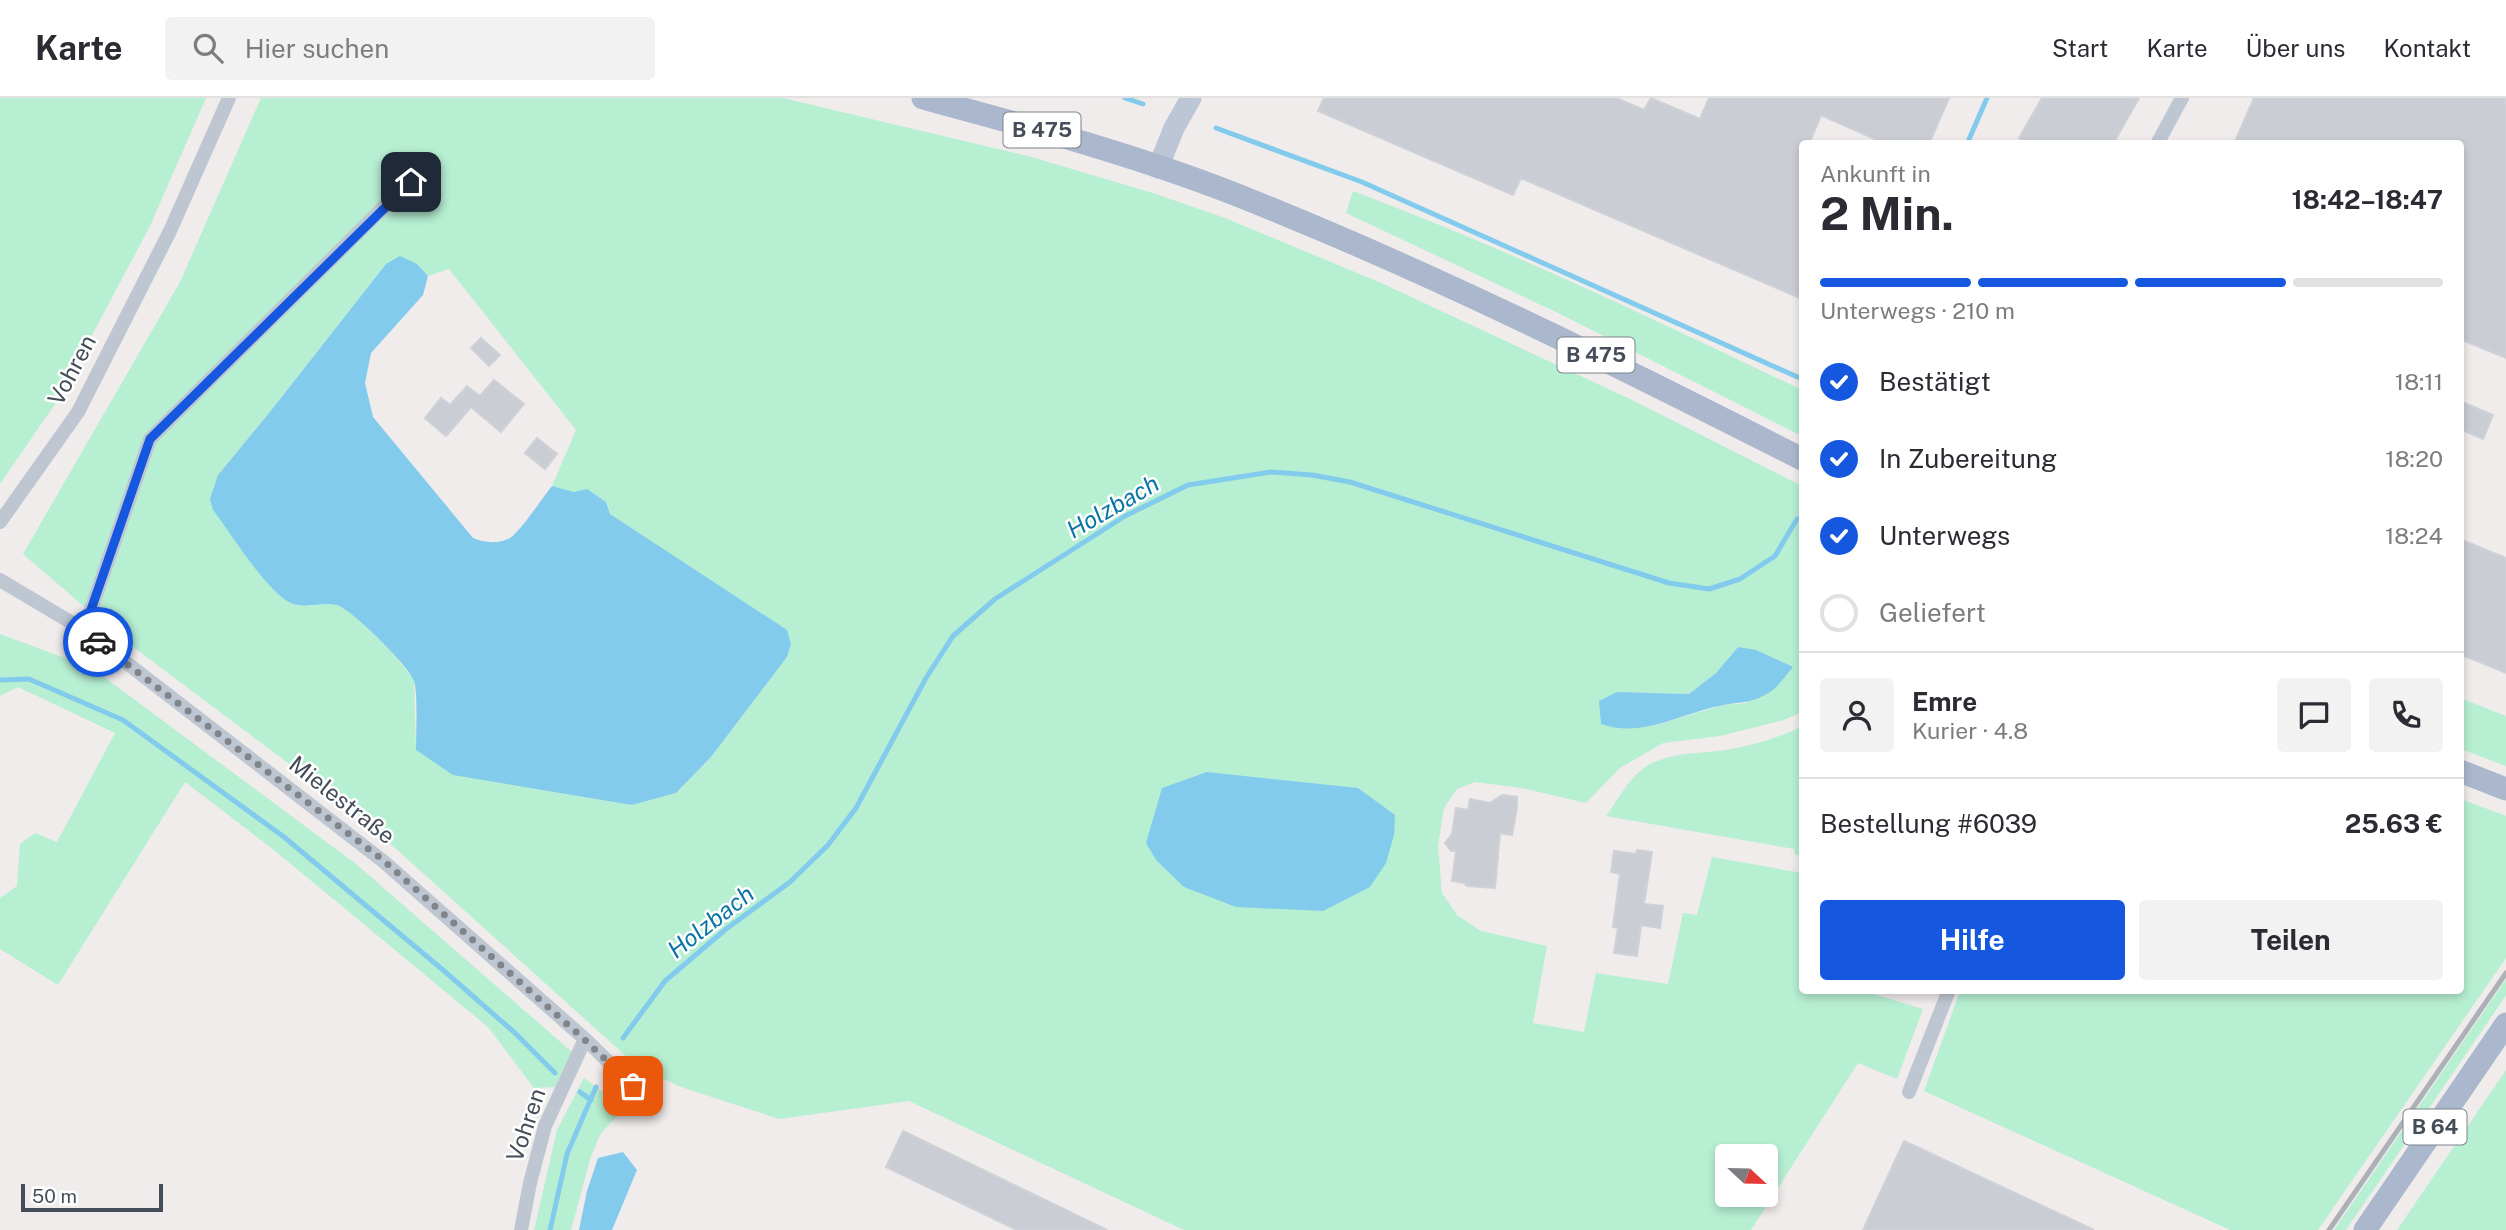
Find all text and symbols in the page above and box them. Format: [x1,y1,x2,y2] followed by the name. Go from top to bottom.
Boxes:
[165,17,655,80] search box
[35,29,123,67] text: Karte
[189,29,227,67] icon: search
[245,33,389,64] text: Hier suchen
[2052,34,2108,62] text: Start
[2146,34,2208,62] text: Karte
[2246,34,2345,62] text: Über uns
[2383,34,2471,62] text: Kontakt
[1004,112,1080,148] road number: B 475
[381,152,441,212] pin
[1820,160,1931,187] text: Ankunft in
[392,163,430,201] icon: home
[2291,184,2443,215] text: 18:42–18:47
[1820,186,1954,240] text: 2 Min.
[1820,297,2015,324] text: Unterwegs · 210 m
[42,330,101,410] street label: Vohren
[1558,338,1634,372] road number: B 475
[1820,363,1858,401] icon: check
[1879,366,1991,397] text: Bestätigt
[2395,368,2443,395] text: 18:11
[1820,440,1858,478] icon: check
[1879,443,2057,474] text: In Zubereitung
[2385,445,2443,472] text: 18:20
[1062,469,1163,544] water label: Holzbach
[1820,517,1858,555] icon: check
[1879,520,2010,551] text: Unterwegs
[2385,522,2443,549] text: 18:24
[1879,597,1986,628] text: Geliefert
[63,607,133,677] courier
[79,623,117,661] icon: car
[1820,678,1894,752] button: person
[2277,678,2351,752] button: chat
[2369,678,2443,752] button: phone
[1912,686,1977,717] text: Emre
[1912,717,2028,744] text: Kurier · 4.8
[284,750,401,849] street label: Mielestraße
[1820,808,2037,839] text: Bestellung #6039
[2345,808,2443,839] text: 25.63 €
[662,879,759,963] water label: Holzbach
[1820,900,2125,980] button: Hilfe
[2139,900,2443,980] button: Teilen
[603,1056,663,1116] pin
[614,1067,652,1105] icon: bag
[500,1085,551,1165] street label: Vohren
[2404,1110,2466,1144] road number: B 64
[1715,1144,1778,1208] north arrow
[1715,1144,1778,1207] map controls
[21,1181,163,1213] scale bar
[32,1185,77,1207] text: 50 m

